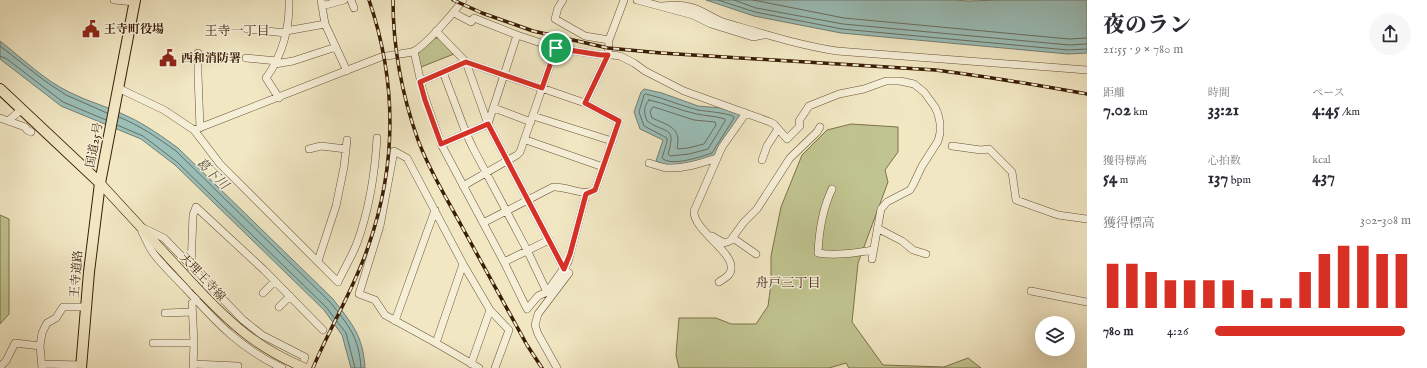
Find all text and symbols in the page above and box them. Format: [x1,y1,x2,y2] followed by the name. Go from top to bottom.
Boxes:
[1103,12,1191,40] text: 夜のラン
[1369,13,1411,55] button: share
[81,19,101,39] public building icon: 王寺町役場
[104,22,164,37] place label: 王寺町役場
[204,23,270,40] district label: 王寺一丁目
[539,31,573,65] pin
[545,37,567,59] icon: arrive
[1103,41,1183,58] text: 21:55 · 9 × 780 m
[158,48,178,68] public building icon: 西和消防署
[181,51,241,66] place label: 西和消防署
[1103,86,1125,100] text: 距離
[1208,86,1230,100] text: 時間
[1312,86,1345,100] text: ペース
[1103,100,1131,121] text: 7.02
[1208,100,1239,121] text: 33:21
[1312,100,1340,121] text: 4:45
[1131,105,1148,119] text: km
[1340,105,1360,119] text: /km
[83,121,106,169] street label: 国道25号
[1312,153,1331,167] text: kcal
[192,154,233,195] water label: 葛下川
[1103,154,1147,168] text: 獲得標高
[1208,154,1241,168] text: 心拍数
[1312,167,1335,188] text: 437
[1103,168,1117,189] text: 54
[1208,168,1228,189] text: 137
[1117,173,1128,187] text: m
[1228,173,1251,187] text: bpm
[1360,212,1411,229] text: 302–308 m
[1103,215,1155,232] text: 獲得標高
[67,249,86,299] street label: 王寺道路
[177,250,229,304] street label: 天理王寺線
[755,275,821,292] district label: 舟戸三丁目
[1035,316,1075,356] map controls
[1035,316,1075,356] button: layers
[1103,323,1133,340] text: 780 m
[1167,323,1188,340] text: 4:26

